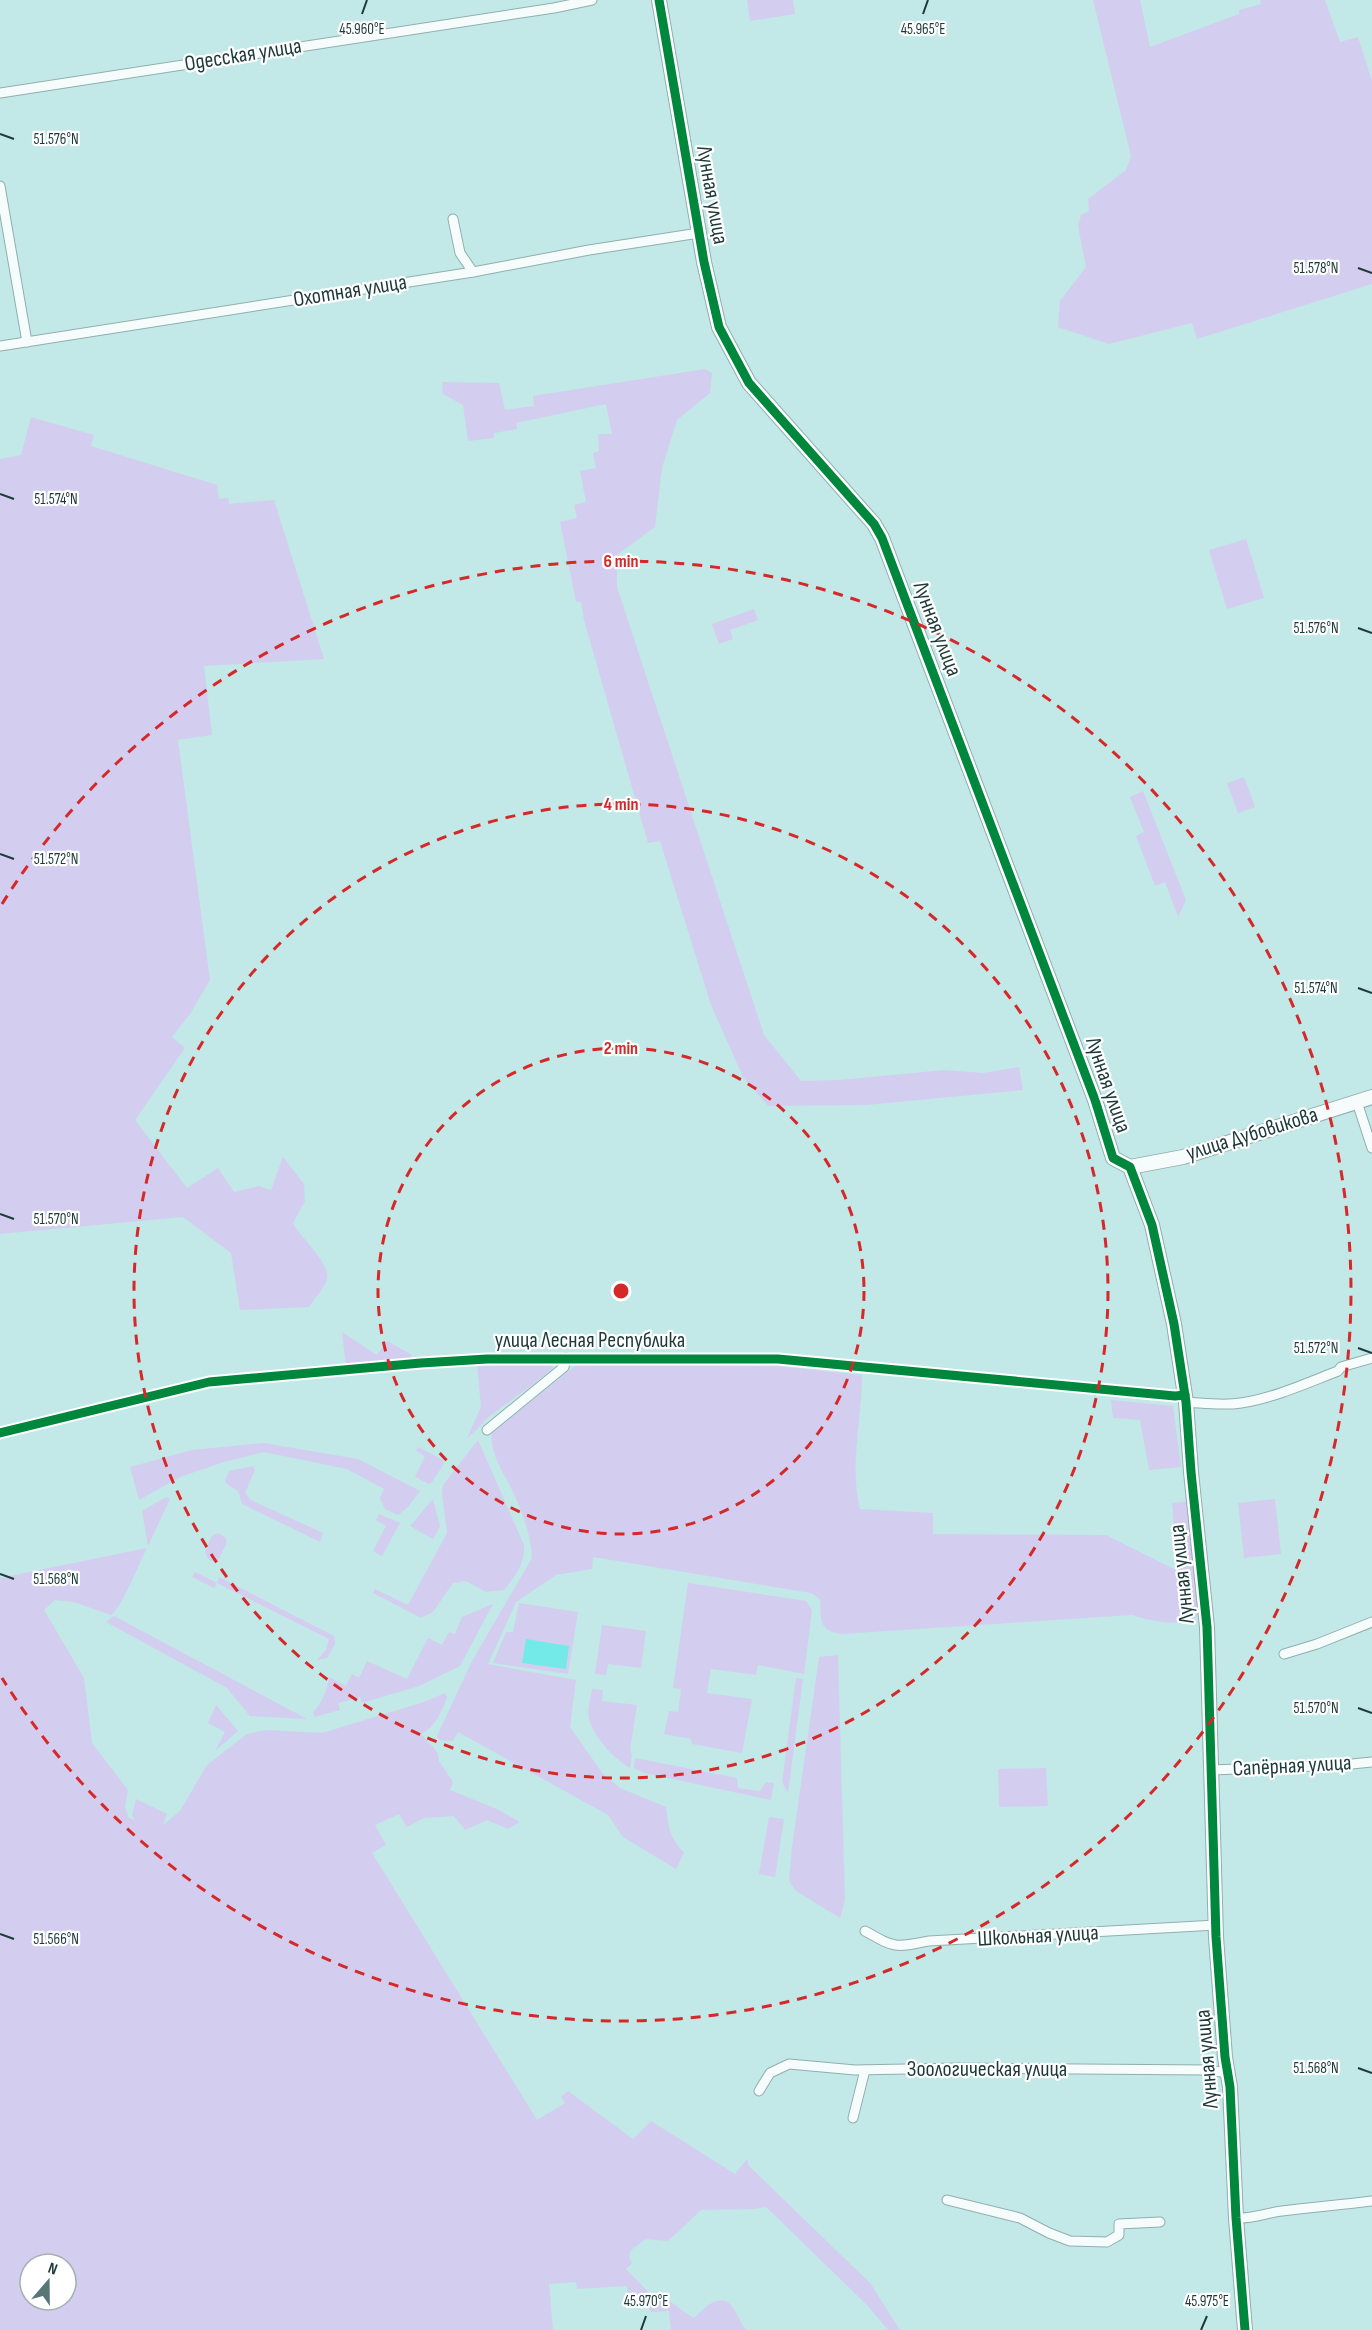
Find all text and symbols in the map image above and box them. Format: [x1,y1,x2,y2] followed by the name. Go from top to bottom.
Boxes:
[339,20,385,39] text: 45.960°E
[901,20,945,39] text: 45.965°E
[183,32,303,78] street label: Одесская улица
[33,130,79,149] text: 51.576°N
[690,143,734,246] street label: Лунная улица
[1294,259,1338,278] text: 51.578°N
[291,269,409,313] street label: Охотная улица
[34,490,78,509] text: 51.574°N
[604,551,638,572] text: 6 min
[906,577,967,680] street label: Лунная улица
[1293,619,1339,638] text: 51.576°N
[604,794,638,815] text: 4 min
[34,850,78,869] text: 51.572°N
[1294,979,1338,998] text: 51.574°N
[1079,1033,1137,1136] street label: Лунная улица
[604,1038,638,1059] text: 2 min
[1183,1101,1321,1167] street label: улица Дубовикова
[33,1210,79,1229] text: 51.570°N
[611,1281,631,1301] centre of rings
[495,1327,685,1354] street label: улица Лесная Республика
[1294,1339,1338,1358] text: 51.572°N
[1163,1523,1201,1626] street label: Лунная улица
[33,1570,79,1589] text: 51.568°N
[1293,1699,1339,1718] text: 51.570°N
[1232,1749,1352,1783] street label: Сапёрная улица
[977,1919,1099,1953] street label: Школьная улица
[33,1930,79,1949] text: 51.566°N
[1189,2008,1225,2111] street label: Лунная улица
[907,2056,1067,2083] street label: Зоологическая улица
[1293,2059,1339,2078] text: 51.568°N
[18,2252,78,2312] north arrow
[45,2259,60,2280] text: N
[624,2292,668,2311] text: 45.970°E
[1185,2292,1229,2311] text: 45.975°E

